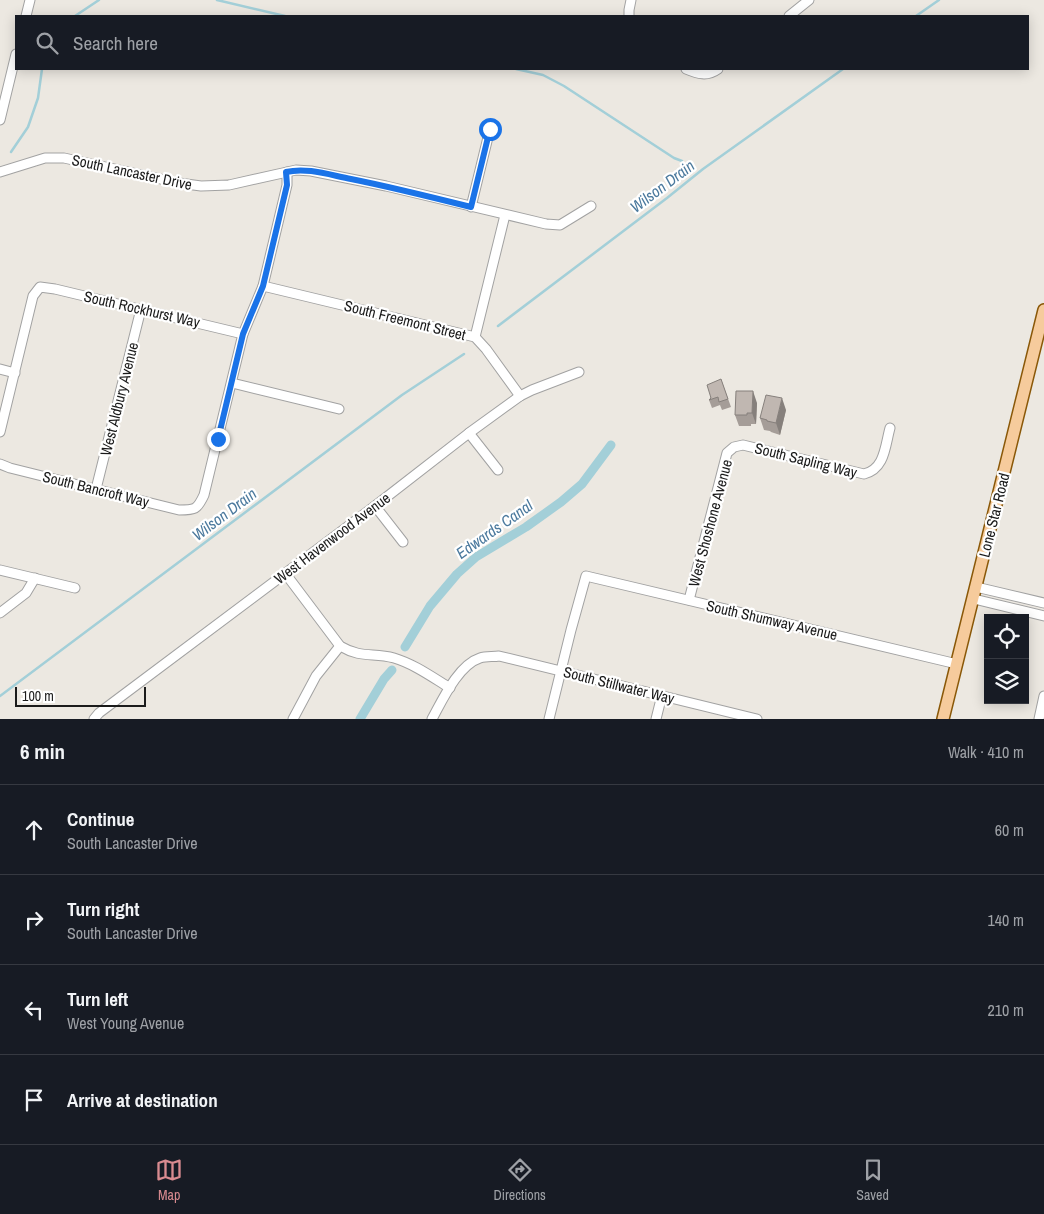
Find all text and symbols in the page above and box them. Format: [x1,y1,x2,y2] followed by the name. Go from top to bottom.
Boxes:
[15,15,1029,70] search box
[33,29,61,57] icon: search
[73,30,158,56] text: Search here
[479,118,502,141] route start
[70,149,194,195] street label: South Lancaster Drive
[625,154,699,218] water label: Wilson Drain
[82,285,203,333] street label: South Rockhurst Way
[342,295,468,345] street label: South Freemont Street
[95,340,143,458] street label: West Aldbury Avenue
[207,428,230,451] route end
[753,437,860,483] street label: South Sapling Way
[683,457,737,589] street label: West Shoshone Avenue
[41,466,152,513] street label: South Bancroft Way
[973,471,1015,559] street label: Lone Star Road
[187,482,261,546] water label: Wilson Drain
[270,487,395,589] street label: West Havenwood Avenue
[451,494,538,564] water label: Edwards Canal
[704,595,840,645] street label: South Shumway Avenue
[984,614,1029,704] map controls
[984,614,1029,659] button: locate
[984,659,1029,704] button: layers
[561,661,678,709] street label: South Stillwater Way
[15,684,146,707] scale bar
[22,687,54,705] text: 100 m
[20,737,65,766] text: 6 min
[948,741,1024,763] text: Walk · 410 m
[67,806,135,832] text: Continue
[20,816,48,844] icon: ahead
[995,819,1024,841] text: 60 m
[67,832,198,854] text: South Lancaster Drive
[67,896,139,922] text: Turn right
[20,906,48,934] icon: right
[988,909,1024,931] text: 140 m
[67,922,198,944] text: South Lancaster Drive
[67,986,128,1012] text: Turn left
[20,996,48,1024] icon: left
[988,999,1024,1021] text: 210 m
[67,1012,184,1034] text: West Young Avenue
[20,1086,48,1114] icon: arrive
[67,1087,218,1113] text: Arrive at destination
[155,1156,183,1204] tab: Map
[494,1156,546,1204] tab: Directions
[856,1156,889,1204] tab: Saved

